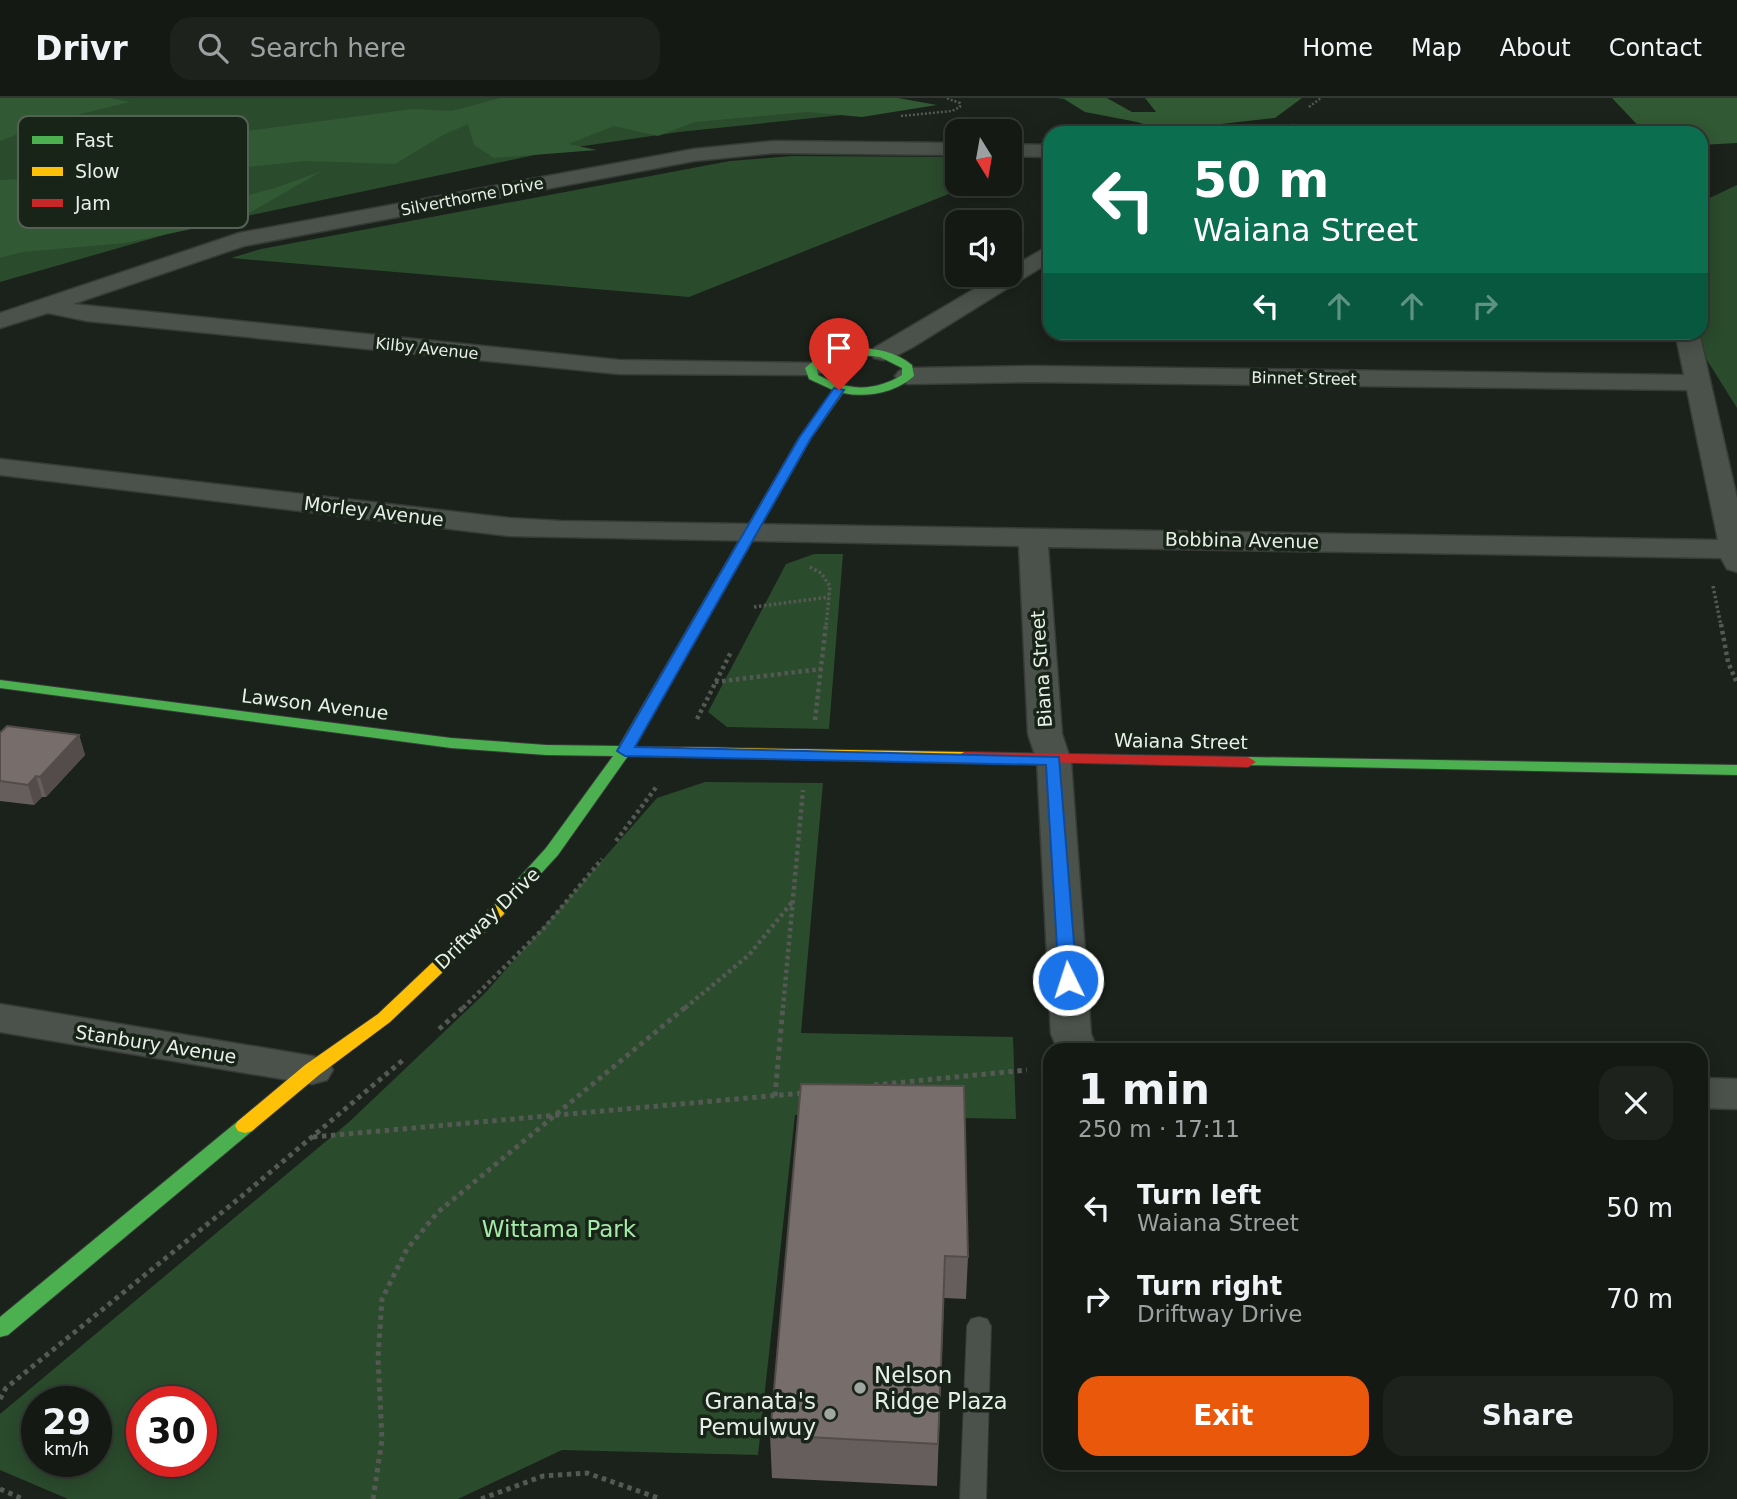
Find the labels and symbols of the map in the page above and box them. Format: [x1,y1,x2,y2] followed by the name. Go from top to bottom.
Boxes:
[18,116,248,228] legend
[945,119,1022,196] north arrow
[75,129,113,151] text: Fast
[75,160,120,182] text: Slow
[399,173,545,220] street label: Silverthorne Drive
[74,192,111,214] text: Jam
[809,318,869,390] pin
[374,334,479,363] street label: Kilby Avenue
[1251,368,1357,389] street label: Binnet Street
[303,492,445,530] street label: Morley Avenue
[1165,528,1319,552] street label: Bobbina Avenue
[1026,610,1056,728] street label: Biana Street
[240,684,390,724] street label: Lawson Avenue
[1114,729,1248,753] street label: Waiana Street
[430,863,544,973] street label: Driftway Drive
[1031,943,1105,1017] position arrow
[74,1020,238,1068] street label: Stanbury Avenue
[482,1216,637,1242] park label: Wittama Park
[874,1362,1008,1414] place label: Nelson Ridge Plaza
[852,1380,868,1396] marker: Nelson Ridge Plaza
[126,1386,217,1477] speed limit sign: 30
[698,1388,816,1440] place label: Granata's Pemulwuy
[822,1406,838,1422] marker: Granata's Pemulwuy

